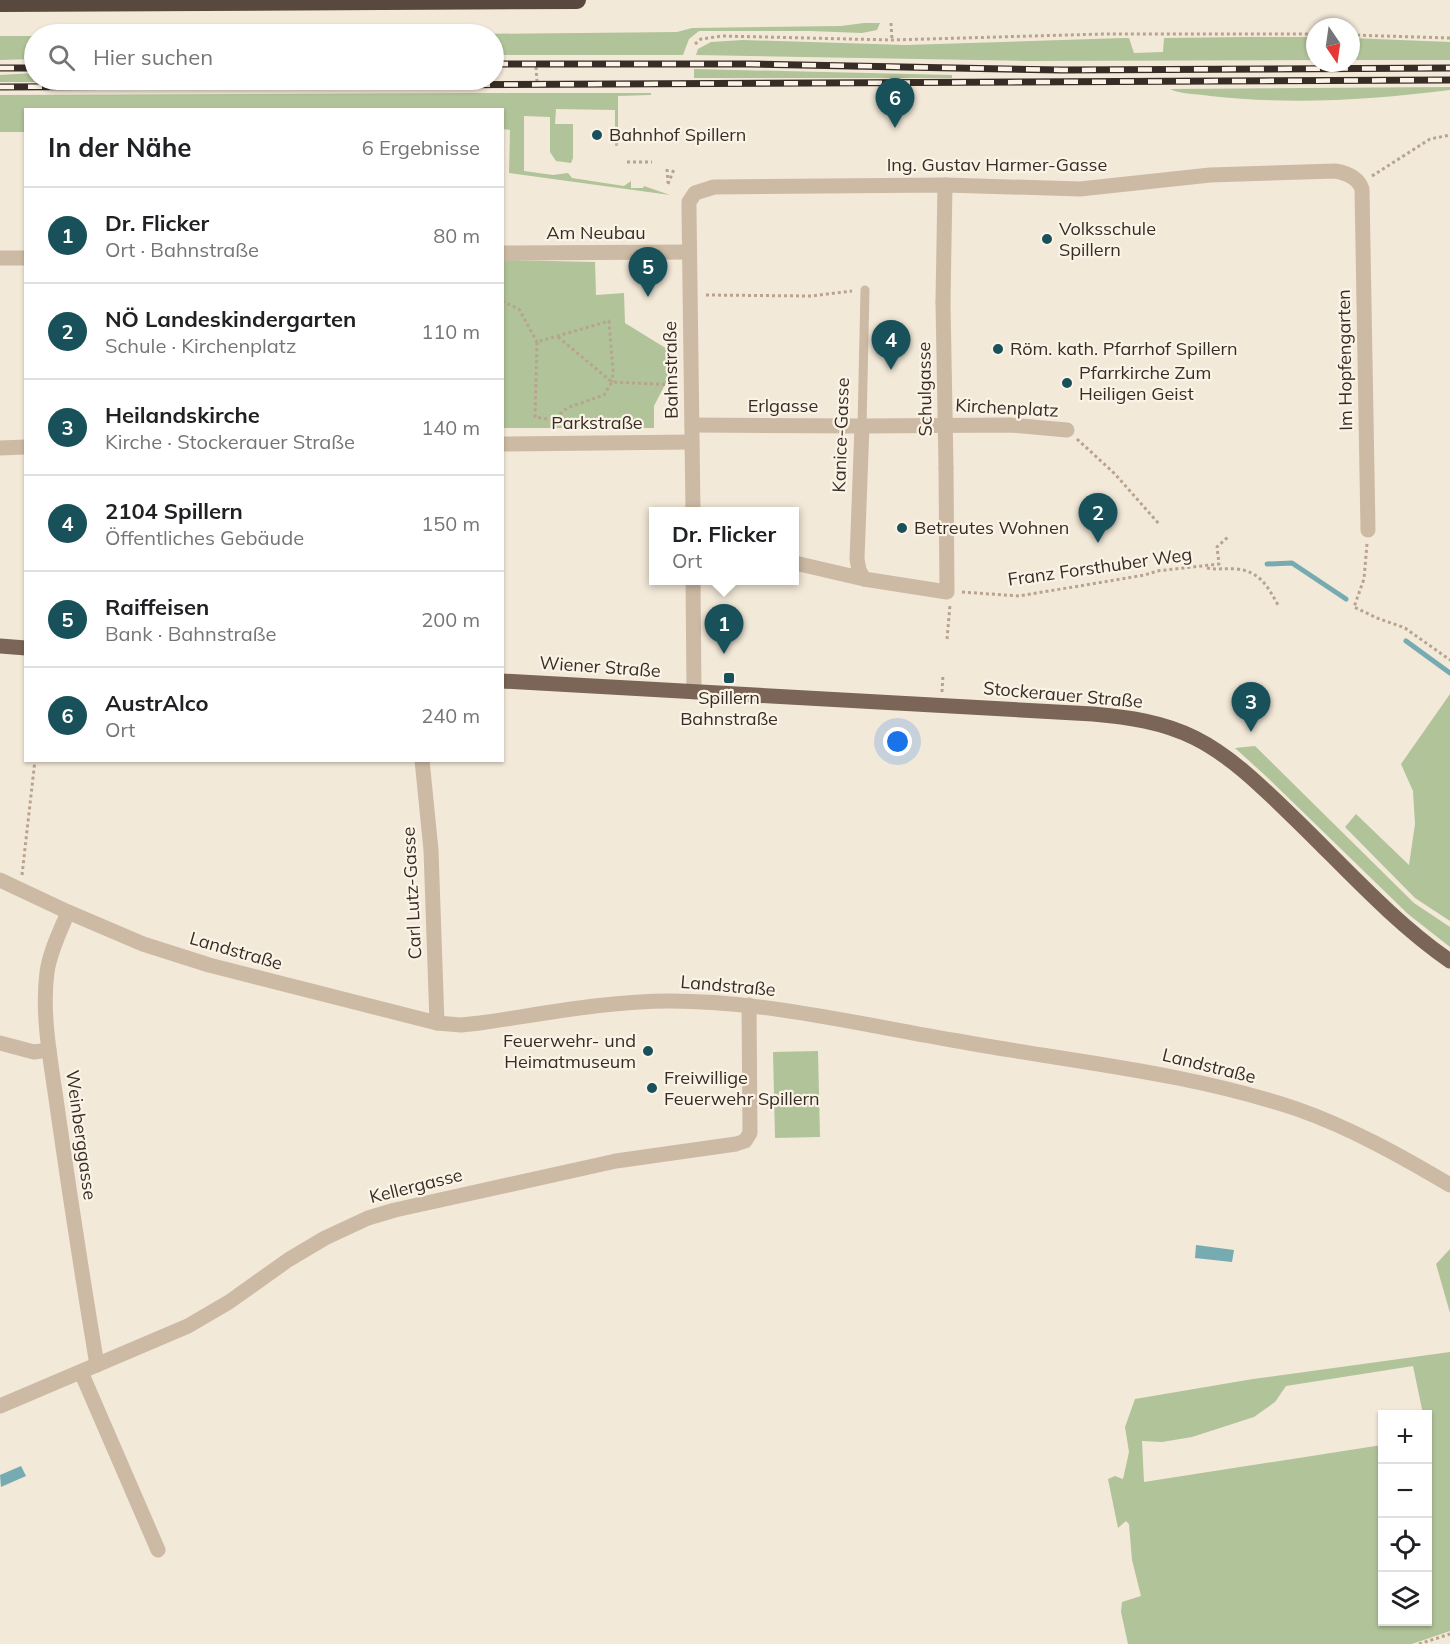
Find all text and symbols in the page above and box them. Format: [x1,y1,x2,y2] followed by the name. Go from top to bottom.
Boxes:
[1306,18,1360,72] north arrow
[24,24,504,90] search box
[45,41,78,74] icon: search
[93,43,213,71] text: Hier suchen
[876,78,914,128] pin: 6
[609,123,746,146] place label: Bahnhof Spillern
[590,128,604,142] marker: Bahnhof Spillern
[48,131,192,164] text: In der Nähe
[362,135,480,160] text: 6 Ergebnisse
[887,153,1107,176] street label: Ing. Gustav Harmer-Gasse
[105,209,209,237] text: Dr. Flicker
[1059,217,1156,261] place label: Volksschule Spillern
[546,221,646,244] street label: Am Neubau
[62,223,74,248] text: 1
[433,223,480,248] text: 80 m
[1040,232,1054,246] marker: Volksschule Spillern
[105,237,259,262] text: Ort · Bahnstraße
[628,248,668,297] pin: 5
[1332,289,1357,431] street label: Im Hopfengarten
[105,305,356,333] text: NÖ Landeskindergarten
[62,319,74,344] text: 2
[421,319,480,344] text: 110 m
[872,320,910,370] pin: 4
[658,321,683,419] street label: Bahnstraße
[105,333,296,358] text: Schule · Kirchenplatz
[1010,337,1238,360] place label: Röm. kath. Pfarrhof Spillern
[912,341,937,437] street label: Schulgasse
[991,342,1005,356] marker: Röm. kath. Pfarrhof Spillern
[1079,361,1211,405] place label: Pfarrkirche Zum Heiligen Geist
[1060,376,1074,390] marker: Pfarrkirche Zum Heiligen Geist
[827,377,854,493] street label: Kanice-Gasse
[955,393,1059,422] street label: Kirchenplatz
[748,394,818,417] street label: Erlgasse
[105,401,260,429] text: Heilandskirche
[551,411,643,434] street label: Parkstraße
[62,415,74,440] text: 3
[421,415,480,440] text: 140 m
[105,429,355,454] text: Kirche · Stockerauer Straße
[1078,494,1118,543] pin: 2
[105,497,243,525] text: 2104 Spillern
[649,507,799,585] popup
[62,511,74,536] text: 4
[421,511,480,536] text: 150 m
[914,516,1069,539] place label: Betreutes Wohnen
[672,520,776,548] text: Dr. Flicker
[895,521,909,535] marker: Betreutes Wohnen
[105,525,304,550] text: Öffentliches Gebäude
[1006,542,1194,591] street label: Franz Forsthuber Weg
[672,548,702,573] text: Ort
[105,593,209,621] text: Raiffeisen
[704,604,744,654] pin: 1
[62,607,74,632] text: 5
[421,607,480,632] text: 200 m
[105,621,276,646] text: Bank · Bahnstraße
[539,651,661,682] street label: Wiener Straße
[722,671,736,685] marker: Spillern Bahnstraße
[982,676,1144,713] street label: Stockerauer Straße
[1232,682,1270,732] pin: 3
[680,686,778,730] place label: Spillern Bahnstraße
[105,689,209,717] text: AustrAlco
[62,703,74,728] text: 6
[421,703,480,728] text: 240 m
[105,717,135,742] text: Ort
[883,727,912,756] your location
[397,826,426,960] street label: Carl Lutz-Gasse
[187,926,285,975] street label: Landstraße
[679,970,777,1001] street label: Landstraße
[503,1029,636,1073] place label: Feuerwehr- und Heimatmuseum
[1160,1043,1258,1088] street label: Landstraße
[641,1044,655,1058] marker: Feuerwehr- und Heimatmuseum
[664,1066,820,1110] place label: Freiwillige Feuerwehr Spillern
[61,1069,102,1201] street label: Weinberggasse
[645,1081,659,1095] marker: Freiwillige Feuerwehr Spillern
[367,1163,465,1208] street label: Kellergasse
[1378,1410,1432,1626] map controls
[1378,1410,1432,1464] button: +
[1378,1464,1432,1518] button: −
[1378,1518,1432,1572] button: locate
[1378,1572,1432,1626] button: layers

